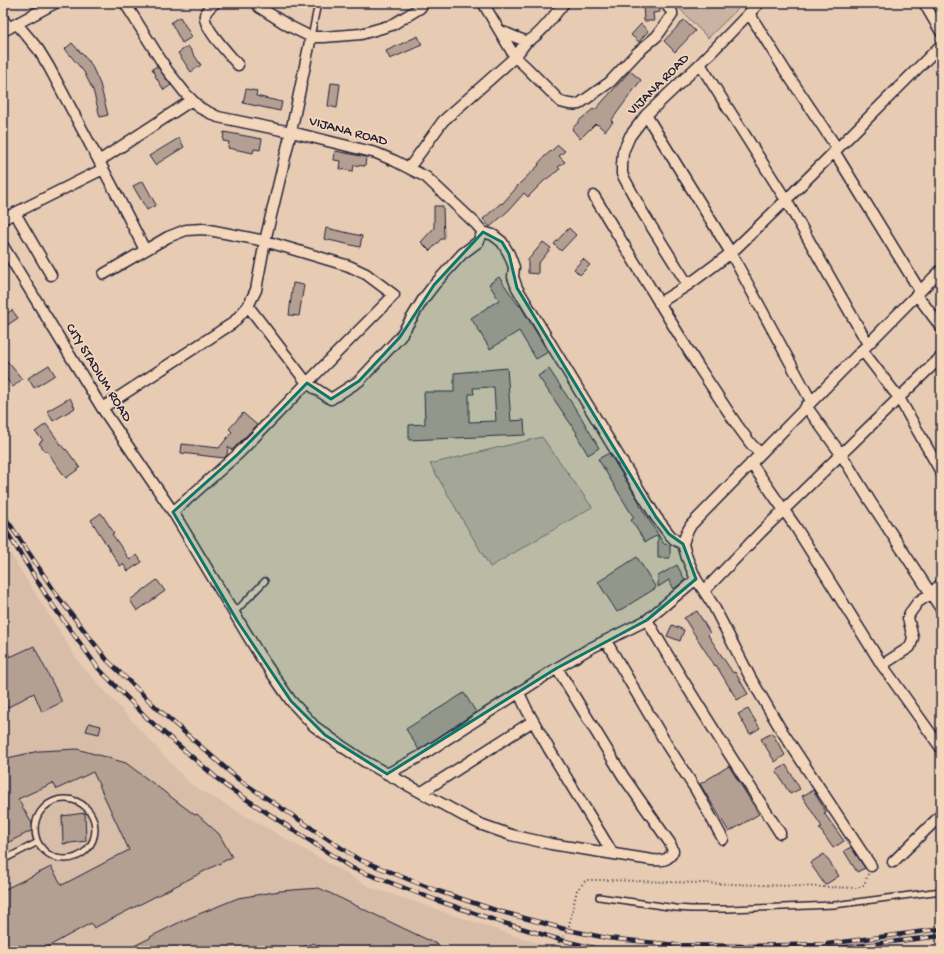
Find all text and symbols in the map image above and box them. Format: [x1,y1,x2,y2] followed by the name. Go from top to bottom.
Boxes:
[624,50,694,120] street label: VIJANA ROAD
[306,113,390,151] street label: VIJANA ROAD
[61,321,136,426] street label: CITY STADIUM ROAD

